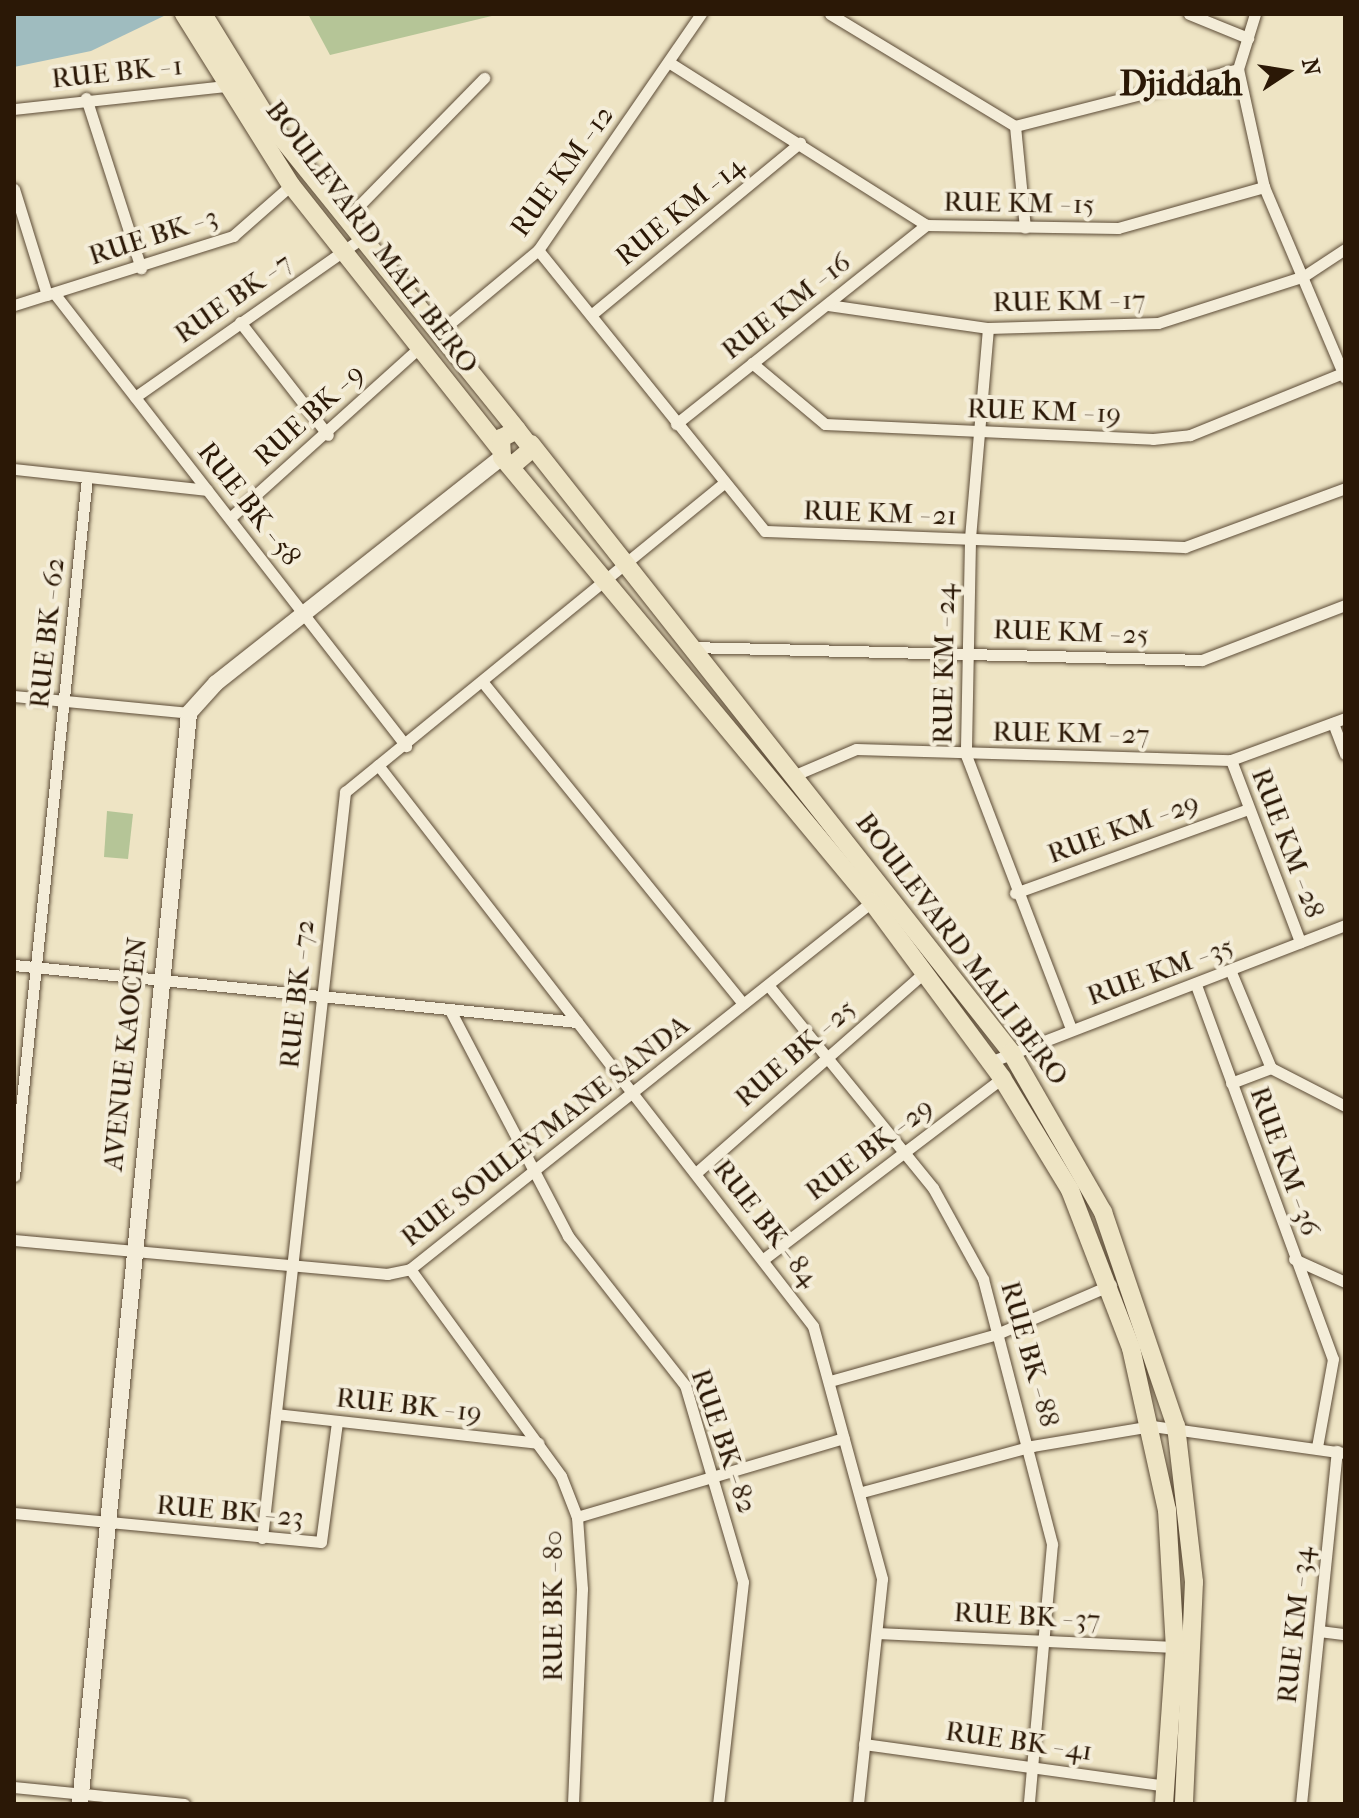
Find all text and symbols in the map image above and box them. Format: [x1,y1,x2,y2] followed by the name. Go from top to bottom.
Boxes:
[1247,32,1327,112] north arrow
[50,48,184,96] street label: RUE BK - 1
[1296,56,1325,78] text: N
[1119,62,1243,106] district label: Djiddah
[259,94,485,380] street label: BOULEVARD MALI BERO
[503,99,621,243] street label: RUE KM - 12
[609,149,751,273] street label: RUE KM - 14
[943,185,1095,221] street label: RUE KM - 15
[84,199,222,273] street label: RUE BK - 3
[168,245,298,351] street label: RUE BK - 7
[715,245,857,367] street label: RUE KM - 16
[992,283,1146,319] street label: RUE KM - 17
[247,357,371,473] street label: RUE BK - 9
[966,392,1122,430] street label: RUE KM - 19
[190,435,308,573] street label: RUE BK - 58
[803,494,957,532] street label: RUE KM - 21
[22,556,72,710] street label: RUE BK - 62
[926,584,962,744] street label: RUE KM - 24
[993,612,1149,652] street label: RUE KM - 25
[992,715,1150,751] street label: RUE KM - 27
[1244,763,1332,923] street label: RUE KM - 28
[1043,785,1203,871] street label: RUE KM - 29
[849,806,1075,1092] street label: BOULEVARD MALI BERO
[272,918,322,1070] street label: RUE BK - 72
[1082,929,1238,1013] street label: RUE KM - 35
[96,935,154,1173] street label: AVENUE KAOCEN
[728,992,862,1114] street label: RUE BK - 25
[394,1008,696,1254] street label: RUE SOULEYMANE SANDA
[1243,1082,1327,1240] street label: RUE KM - 36
[799,1090,939,1208] street label: RUE BK - 29
[706,1153,826,1293] street label: RUE BK - 84
[993,1277,1067,1431] street label: RUE BK - 88
[684,1364,764,1518] street label: RUE BK - 82
[334,1381,484,1429] street label: RUE BK - 19
[155,1488,305,1534] street label: RUE BK - 23
[536,1530,570,1682] street label: RUE BK - 80
[1270,1545,1320,1705] street label: RUE KM - 34
[953,1595,1101,1637] street label: RUE BK - 37
[943,1714,1095,1768] street label: RUE BK - 41

